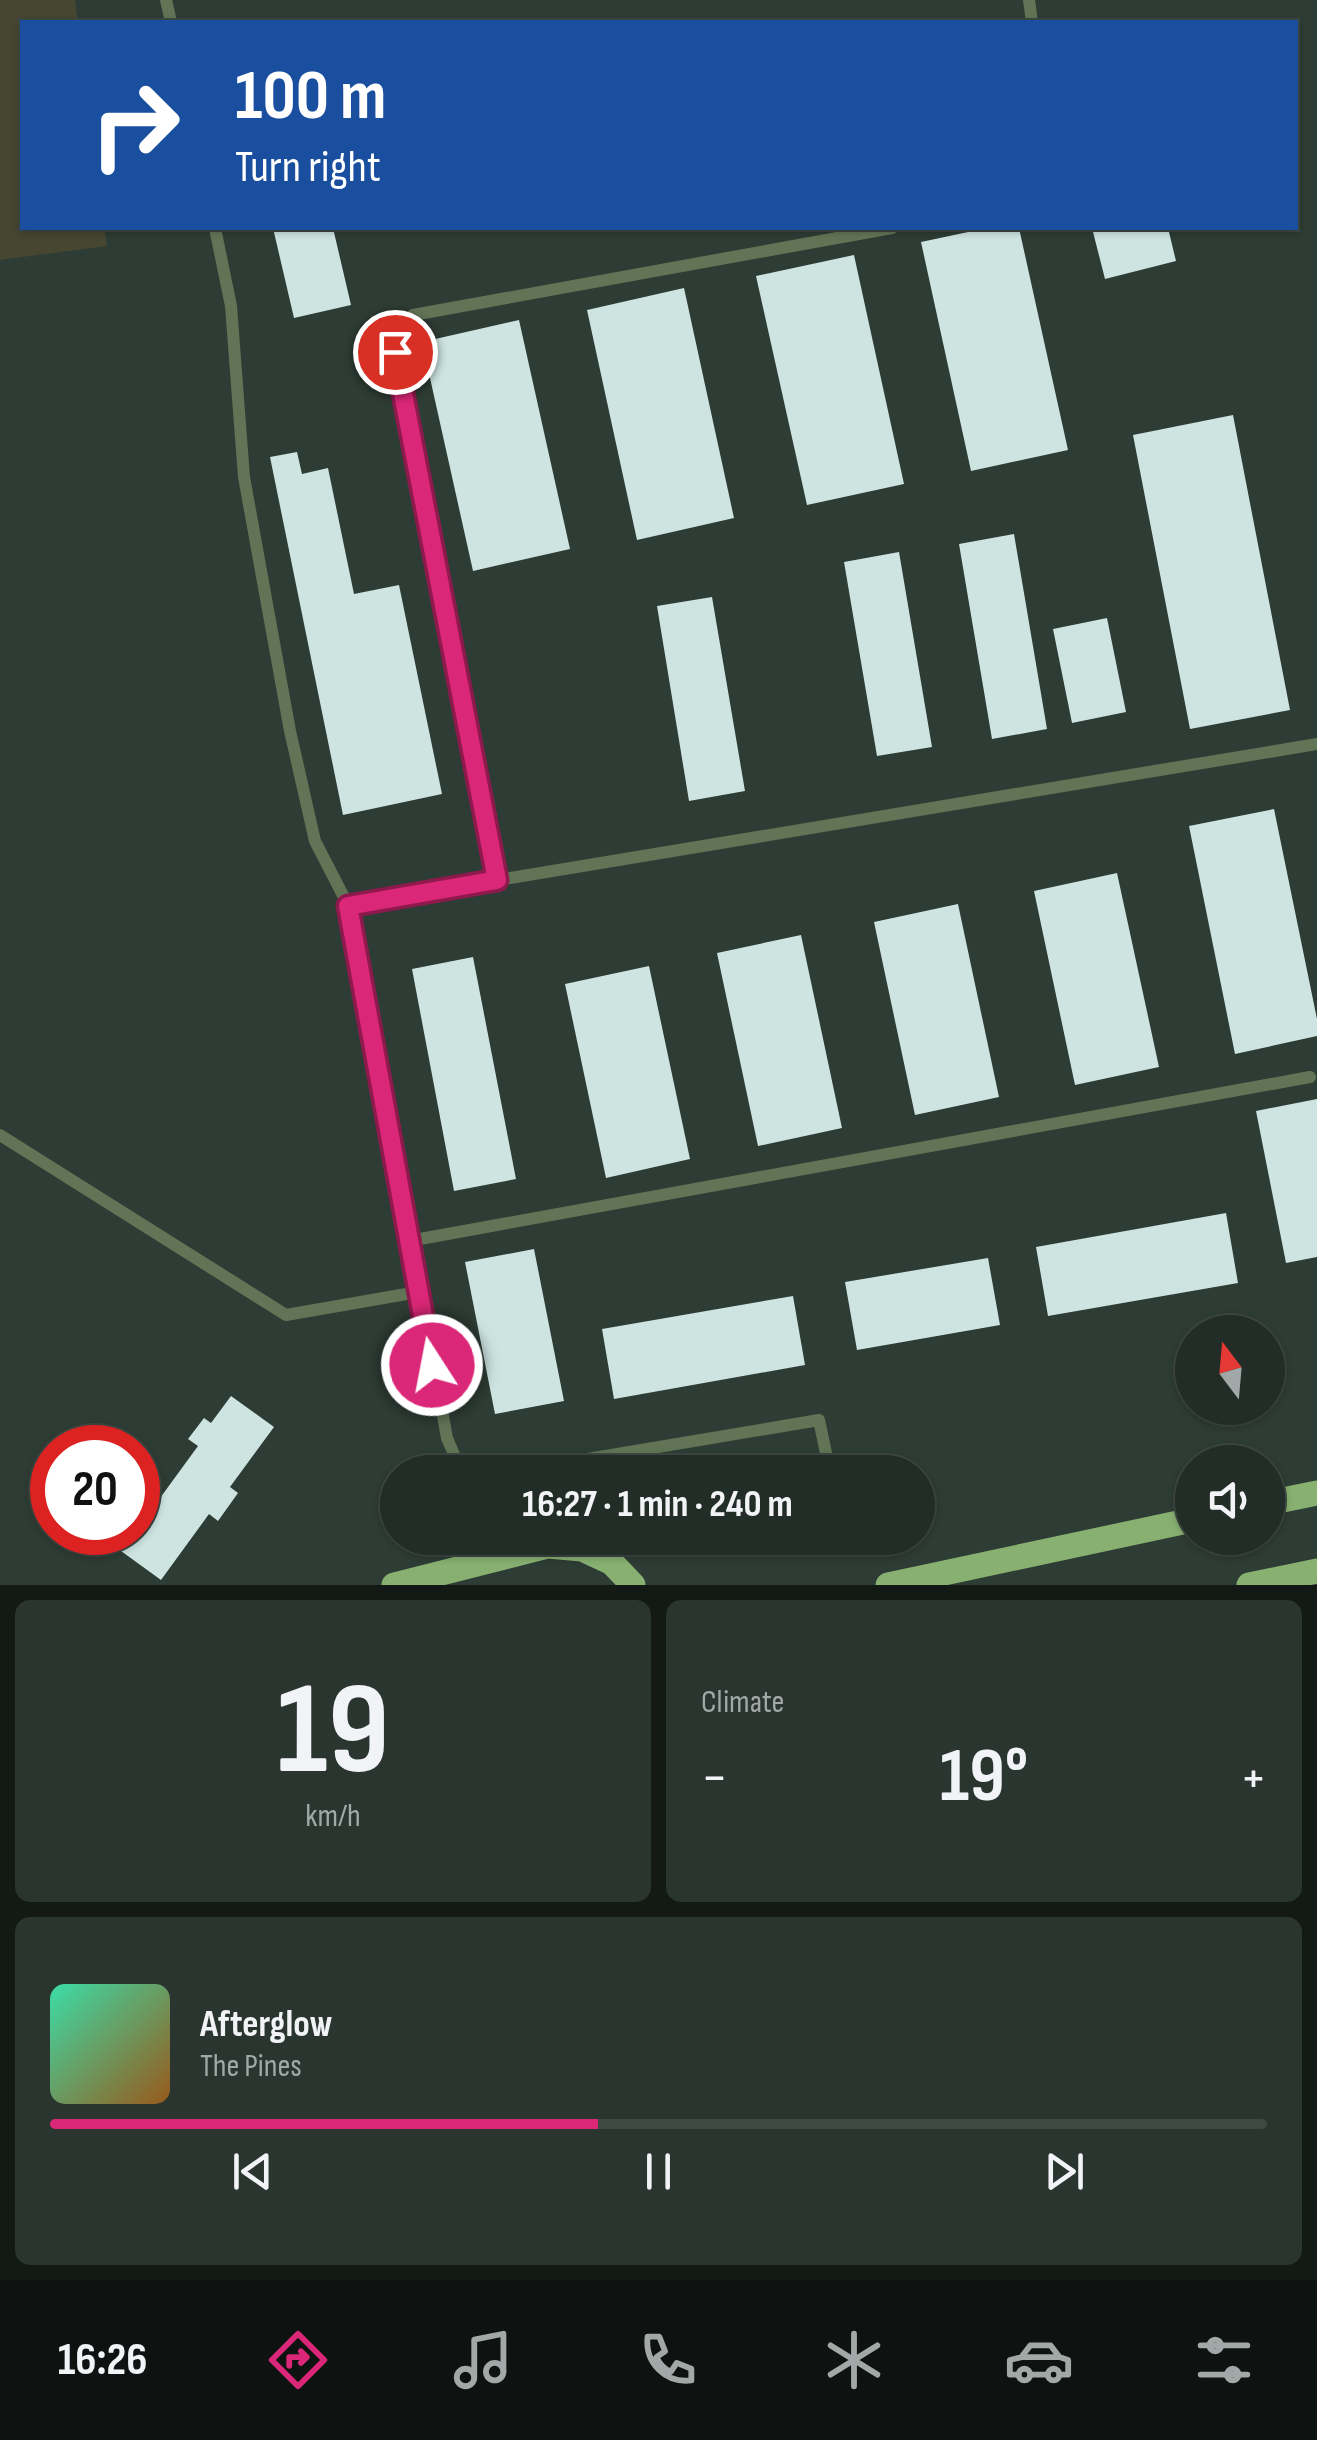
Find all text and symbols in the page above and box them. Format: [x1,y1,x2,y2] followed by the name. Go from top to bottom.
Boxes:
[235,55,386,139] text: 100 m
[70,60,200,190] icon: right
[235,140,381,195] text: Turn right
[353,310,438,395] pin
[368,325,423,380] icon: arrive
[380,1313,484,1417] position arrow
[1175,1315,1285,1425] north arrow
[1175,1315,1285,1555] map controls
[30,1425,160,1555] speed limit sign: 20
[1175,1445,1285,1555] button: sound
[522,1482,793,1527] text: 16:27 · 1 min · 240 m
[277,1654,389,1810] text: 19
[701,1683,784,1722] text: Climate
[940,1732,1028,1823] text: 19°
[701,1745,728,1812] text: −
[1240,1745,1267,1812] text: +
[305,1797,361,1836] text: km/h
[200,2002,333,2047] text: Afterglow
[200,2047,302,2086] text: The Pines
[225,2144,280,2199] icon: previous
[631,2144,686,2199] icon: pause
[1037,2144,1092,2199] icon: next
[263,2325,333,2395] icon: directions
[448,2325,518,2395] icon: music
[633,2325,703,2395] icon: phone
[819,2325,889,2395] icon: climate
[1004,2325,1074,2395] icon: car
[1189,2325,1259,2395] icon: filters
[58,2333,147,2388] text: 16:26

